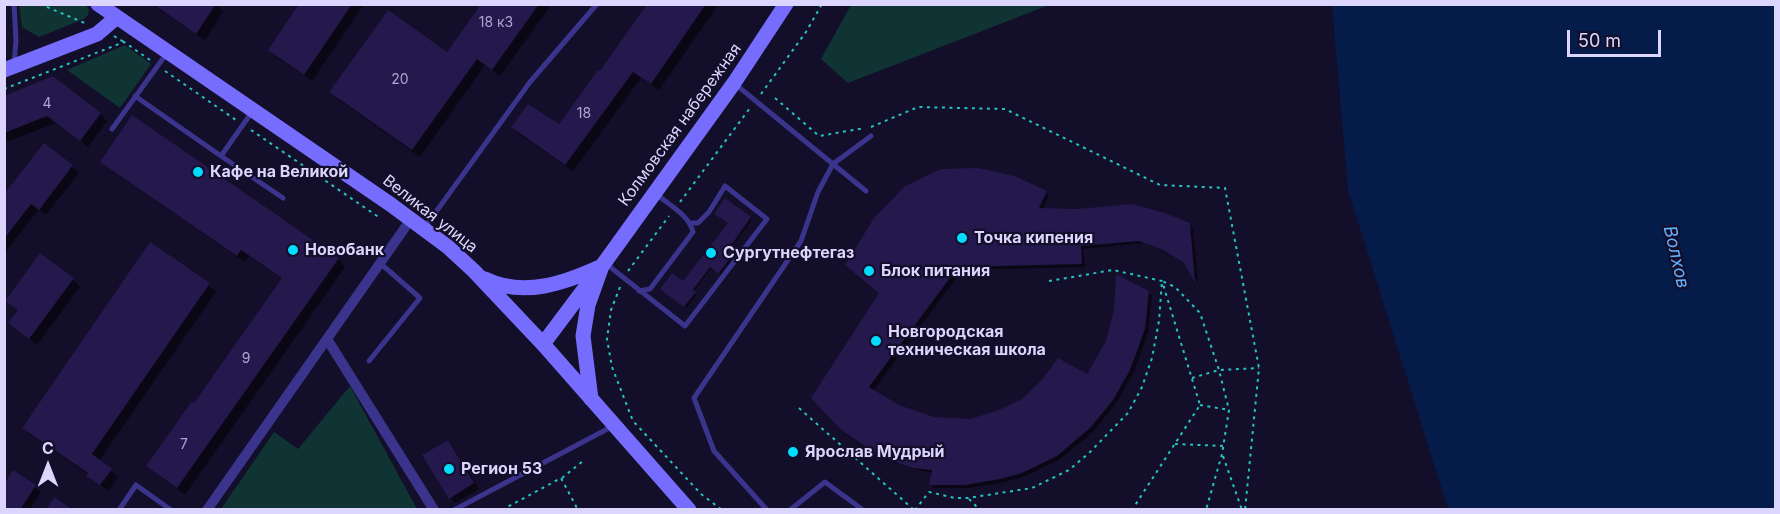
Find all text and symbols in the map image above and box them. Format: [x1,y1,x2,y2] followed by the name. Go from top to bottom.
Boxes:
[479,15,513,31] house number: 18 к3
[1570,18,1664,56] scale bar
[1578,30,1621,51] text: 50 m
[615,40,745,210] street label: Колмовская набережная
[391,72,409,88] house number: 20
[42,96,52,112] house number: 4
[577,106,591,122] house number: 18
[210,162,348,182] place label: Кафе на Великой
[191,165,205,179] marker: Кафе на Великой
[379,171,481,257] street label: Великая улица
[1658,224,1694,290] water label: Волхов
[974,228,1093,248] place label: Точка кипения
[955,231,969,245] marker: Точка кипения
[305,240,384,260] place label: Новобанк
[286,243,300,257] marker: Новобанк
[723,243,854,263] place label: Сургутнефтегаз
[704,246,718,260] marker: Сургутнефтегаз
[881,261,990,281] place label: Блок питания
[862,264,876,278] marker: Блок питания
[888,322,1046,360] place label: Новгородская техническая школа
[869,334,883,348] marker: Новгородская техническая школа
[242,351,250,367] house number: 9
[18,436,78,496] north arrow
[180,437,188,453] house number: 7
[42,438,54,458] text: С
[805,442,944,462] place label: Ярослав Мудрый
[786,445,800,459] marker: Ярослав Мудрый
[461,459,542,479] place label: Регион 53
[442,462,456,476] marker: Регион 53

